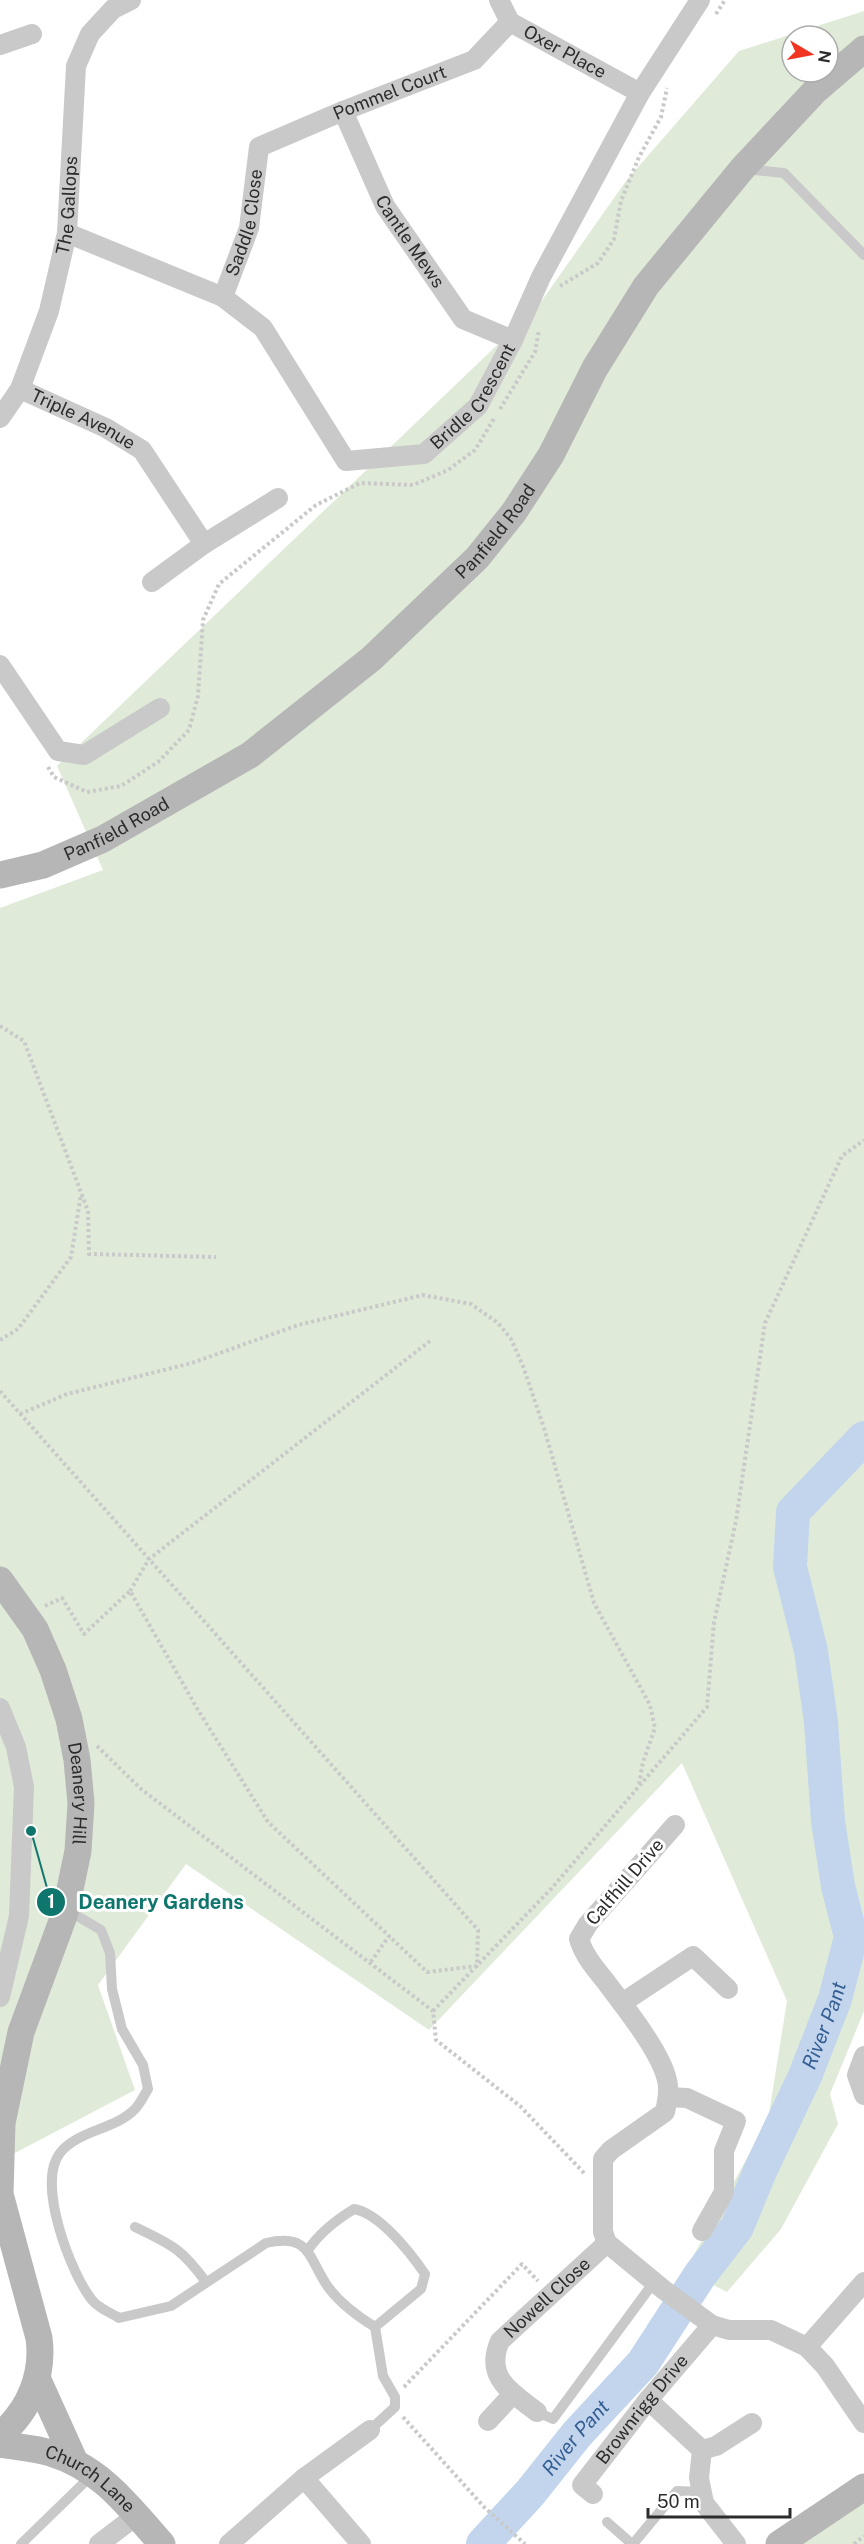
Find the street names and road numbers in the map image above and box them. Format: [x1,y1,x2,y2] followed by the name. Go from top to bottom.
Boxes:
[520,20,610,83] street label: Oxer Place
[330,61,449,124] street label: Pommel Court
[51,156,81,257] street label: The Gallops
[221,168,266,279] street label: Saddle Close
[372,192,449,291] street label: Cantle Mews
[426,340,519,454] street label: Bridle Crescent
[28,384,139,453] street label: Triple Avenue
[451,480,539,583] street label: Panfield Road
[61,793,173,865] street label: Panfield Road
[64,1740,92,1846] street label: Deanery Hill
[581,1834,668,1929] street label: Calfhill Drive
[499,2253,594,2342] street label: Nowell Close
[591,2350,692,2468] street label: Brownrigg Drive
[43,2441,140,2516] street label: Church Lane

